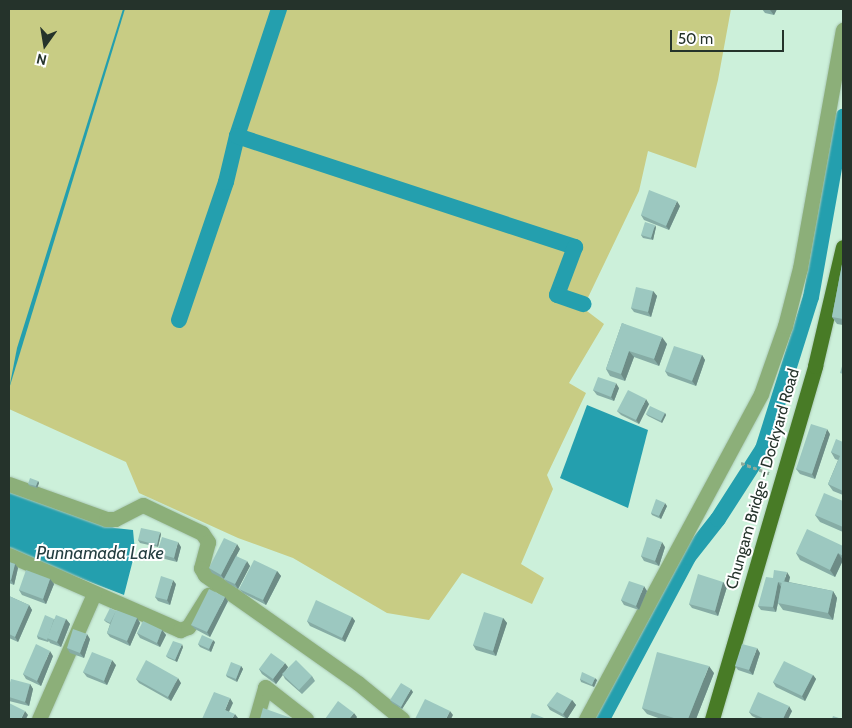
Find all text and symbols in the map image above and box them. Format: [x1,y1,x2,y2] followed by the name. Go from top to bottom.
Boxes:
[20,20,70,70] north arrow
[672,20,786,52] scale bar
[678,30,713,48] text: 50 m
[35,50,48,69] text: N
[722,367,804,591] street label: Chungam Bridge - Dockyard Road
[36,542,164,564] water label: Punnamada Lake

